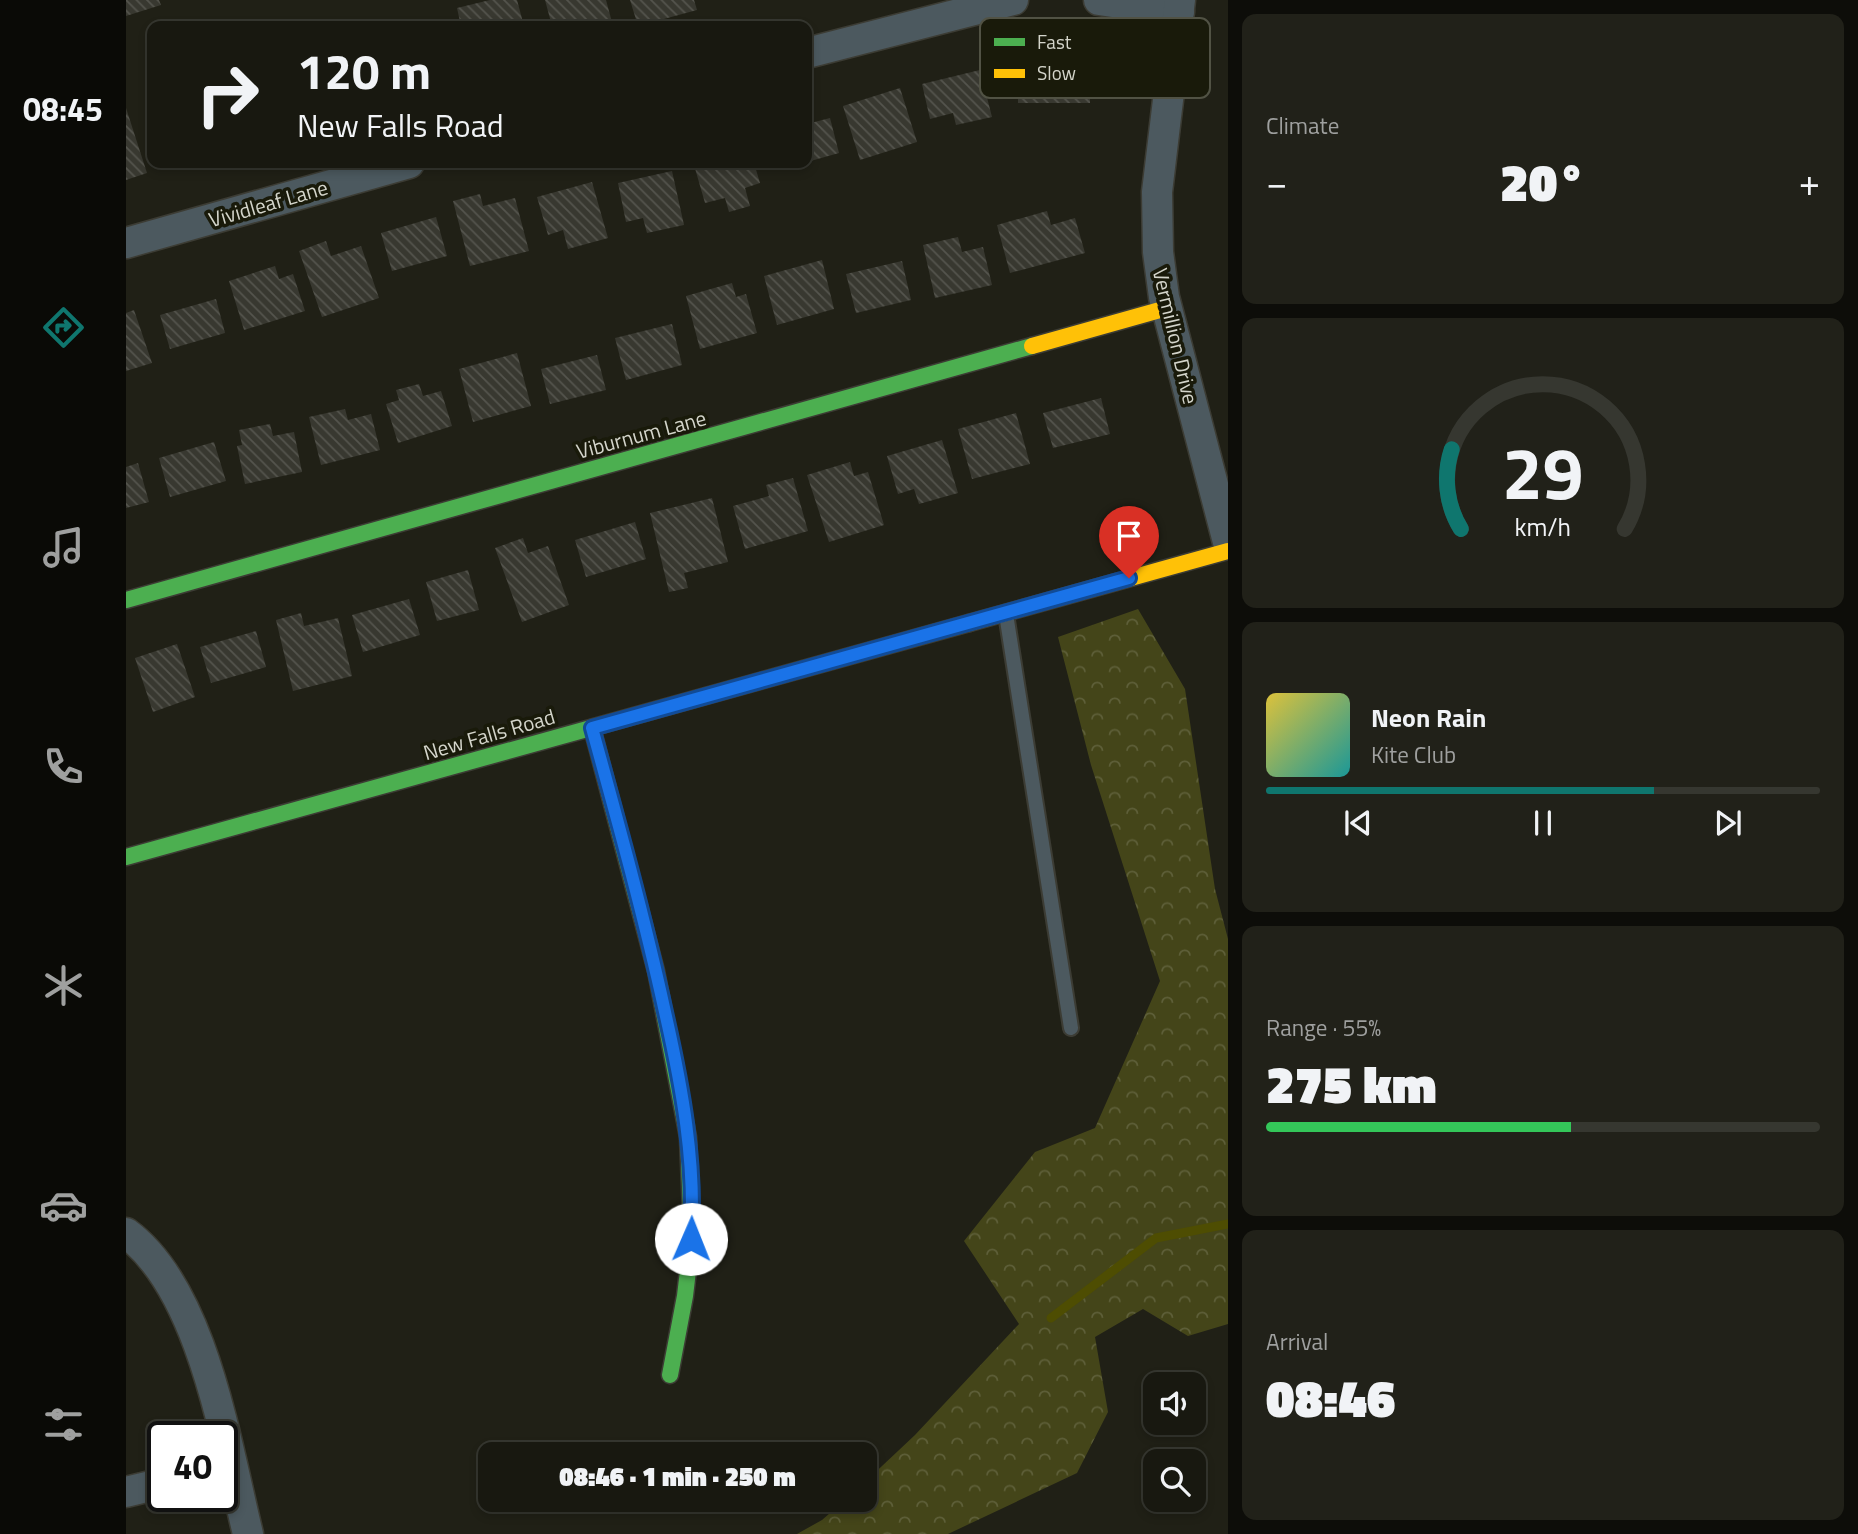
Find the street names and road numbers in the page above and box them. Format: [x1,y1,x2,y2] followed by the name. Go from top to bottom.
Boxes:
[205,171,331,235] street label: Vividleaf Lane
[1145,265,1207,407] street label: Vermillion Drive
[572,401,710,467] street label: Viburnum Lane
[419,700,559,768] street label: New Falls Road

